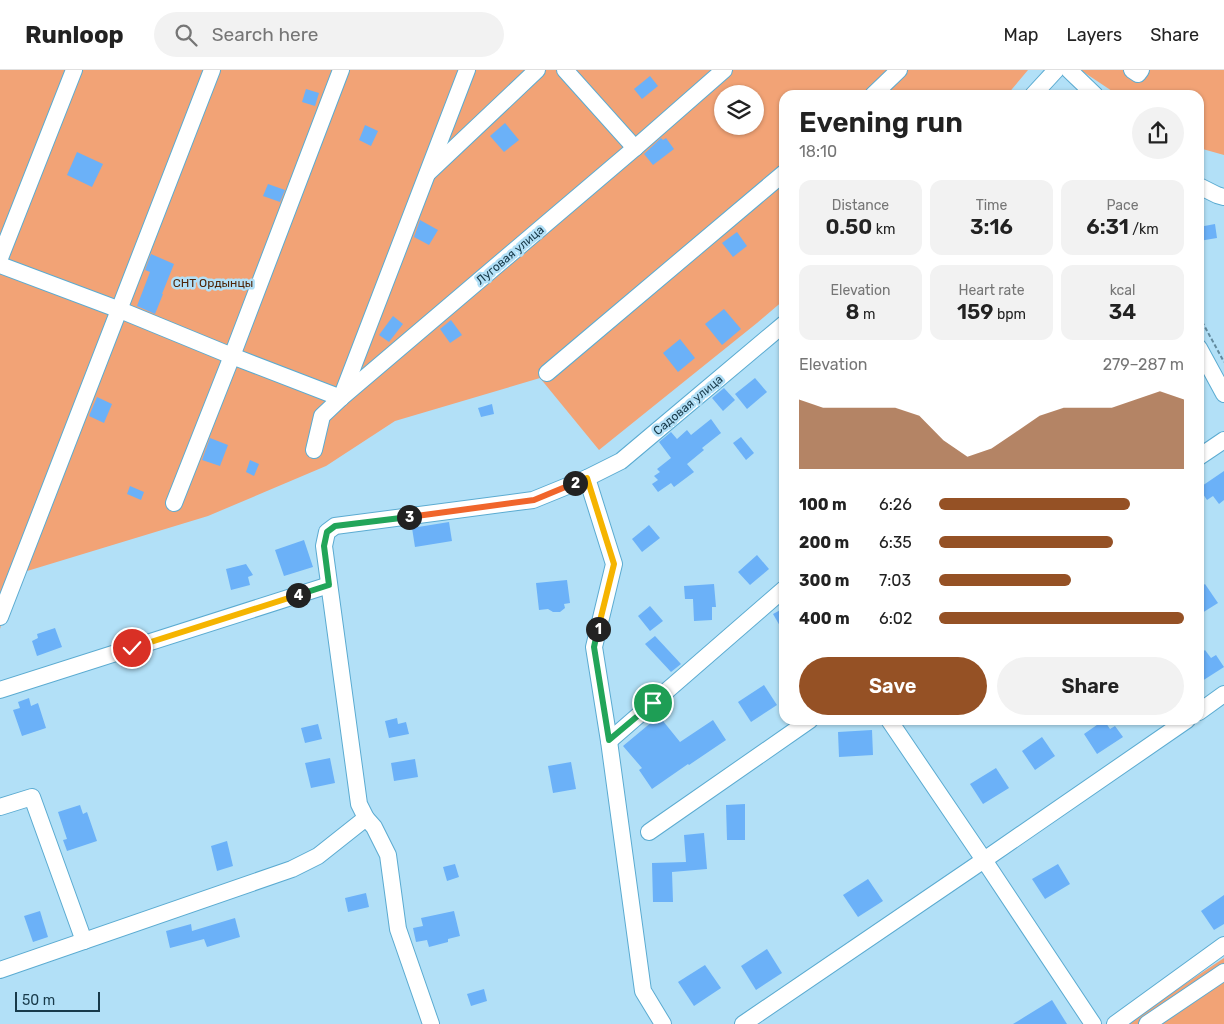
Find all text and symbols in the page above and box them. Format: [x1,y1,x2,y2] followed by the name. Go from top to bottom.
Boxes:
[154,12,504,57] search box
[25,21,124,49] text: Runloop
[172,21,200,49] icon: search
[212,23,318,46] text: Search here
[1004,24,1039,46] text: Map
[1067,24,1122,46] text: Layers
[1150,24,1199,46] text: Share
[714,85,764,135] map controls
[714,85,764,135] button: layers
[799,106,963,139] text: Evening run
[1132,107,1184,159] button: share
[799,142,837,161] text: 18:10
[832,197,889,214] text: Distance
[976,197,1007,214] text: Time
[1106,197,1139,214] text: Pace
[825,214,872,239] text: 0.50
[970,214,1013,239] text: 3:16
[1086,214,1129,239] text: 6:31
[872,221,896,238] text: km
[1129,221,1159,238] text: /km
[473,223,547,287] street label: Луговая улица
[173,276,253,290] park label: СНТ Ордынцы
[831,282,891,299] text: Elevation
[959,282,1024,299] text: Heart rate
[1110,282,1135,299] text: kcal
[846,299,860,324] text: 8
[957,299,993,324] text: 159
[1109,299,1136,324] text: 34
[860,306,875,323] text: m
[993,306,1026,323] text: bpm
[799,355,868,374] text: Elevation
[1103,355,1184,374] text: 279–287 m
[651,372,725,438] street label: Садовая улица
[562,470,588,496] pin: 2
[571,475,580,492] text: 2
[799,495,847,514] text: 100 m
[879,495,912,514] text: 6:26
[396,504,422,530] pin: 3
[405,509,414,526] text: 3
[799,533,849,552] text: 200 m
[879,533,912,552] text: 6:35
[799,571,849,590] text: 300 m
[879,571,911,590] text: 7:03
[286,582,310,608] pin: 4
[294,587,303,604] text: 4
[799,609,850,628] text: 400 m
[879,609,912,628] text: 6:02
[586,616,610,642] pin: 1
[595,621,602,638] text: 1
[111,627,153,669] pin
[118,634,146,662] icon: check
[799,657,987,715] button: Save
[997,657,1184,715] button: Share
[632,682,674,724] pin
[639,689,667,717] icon: arrive
[15,989,100,1012] scale bar
[22,992,55,1009] text: 50 m

